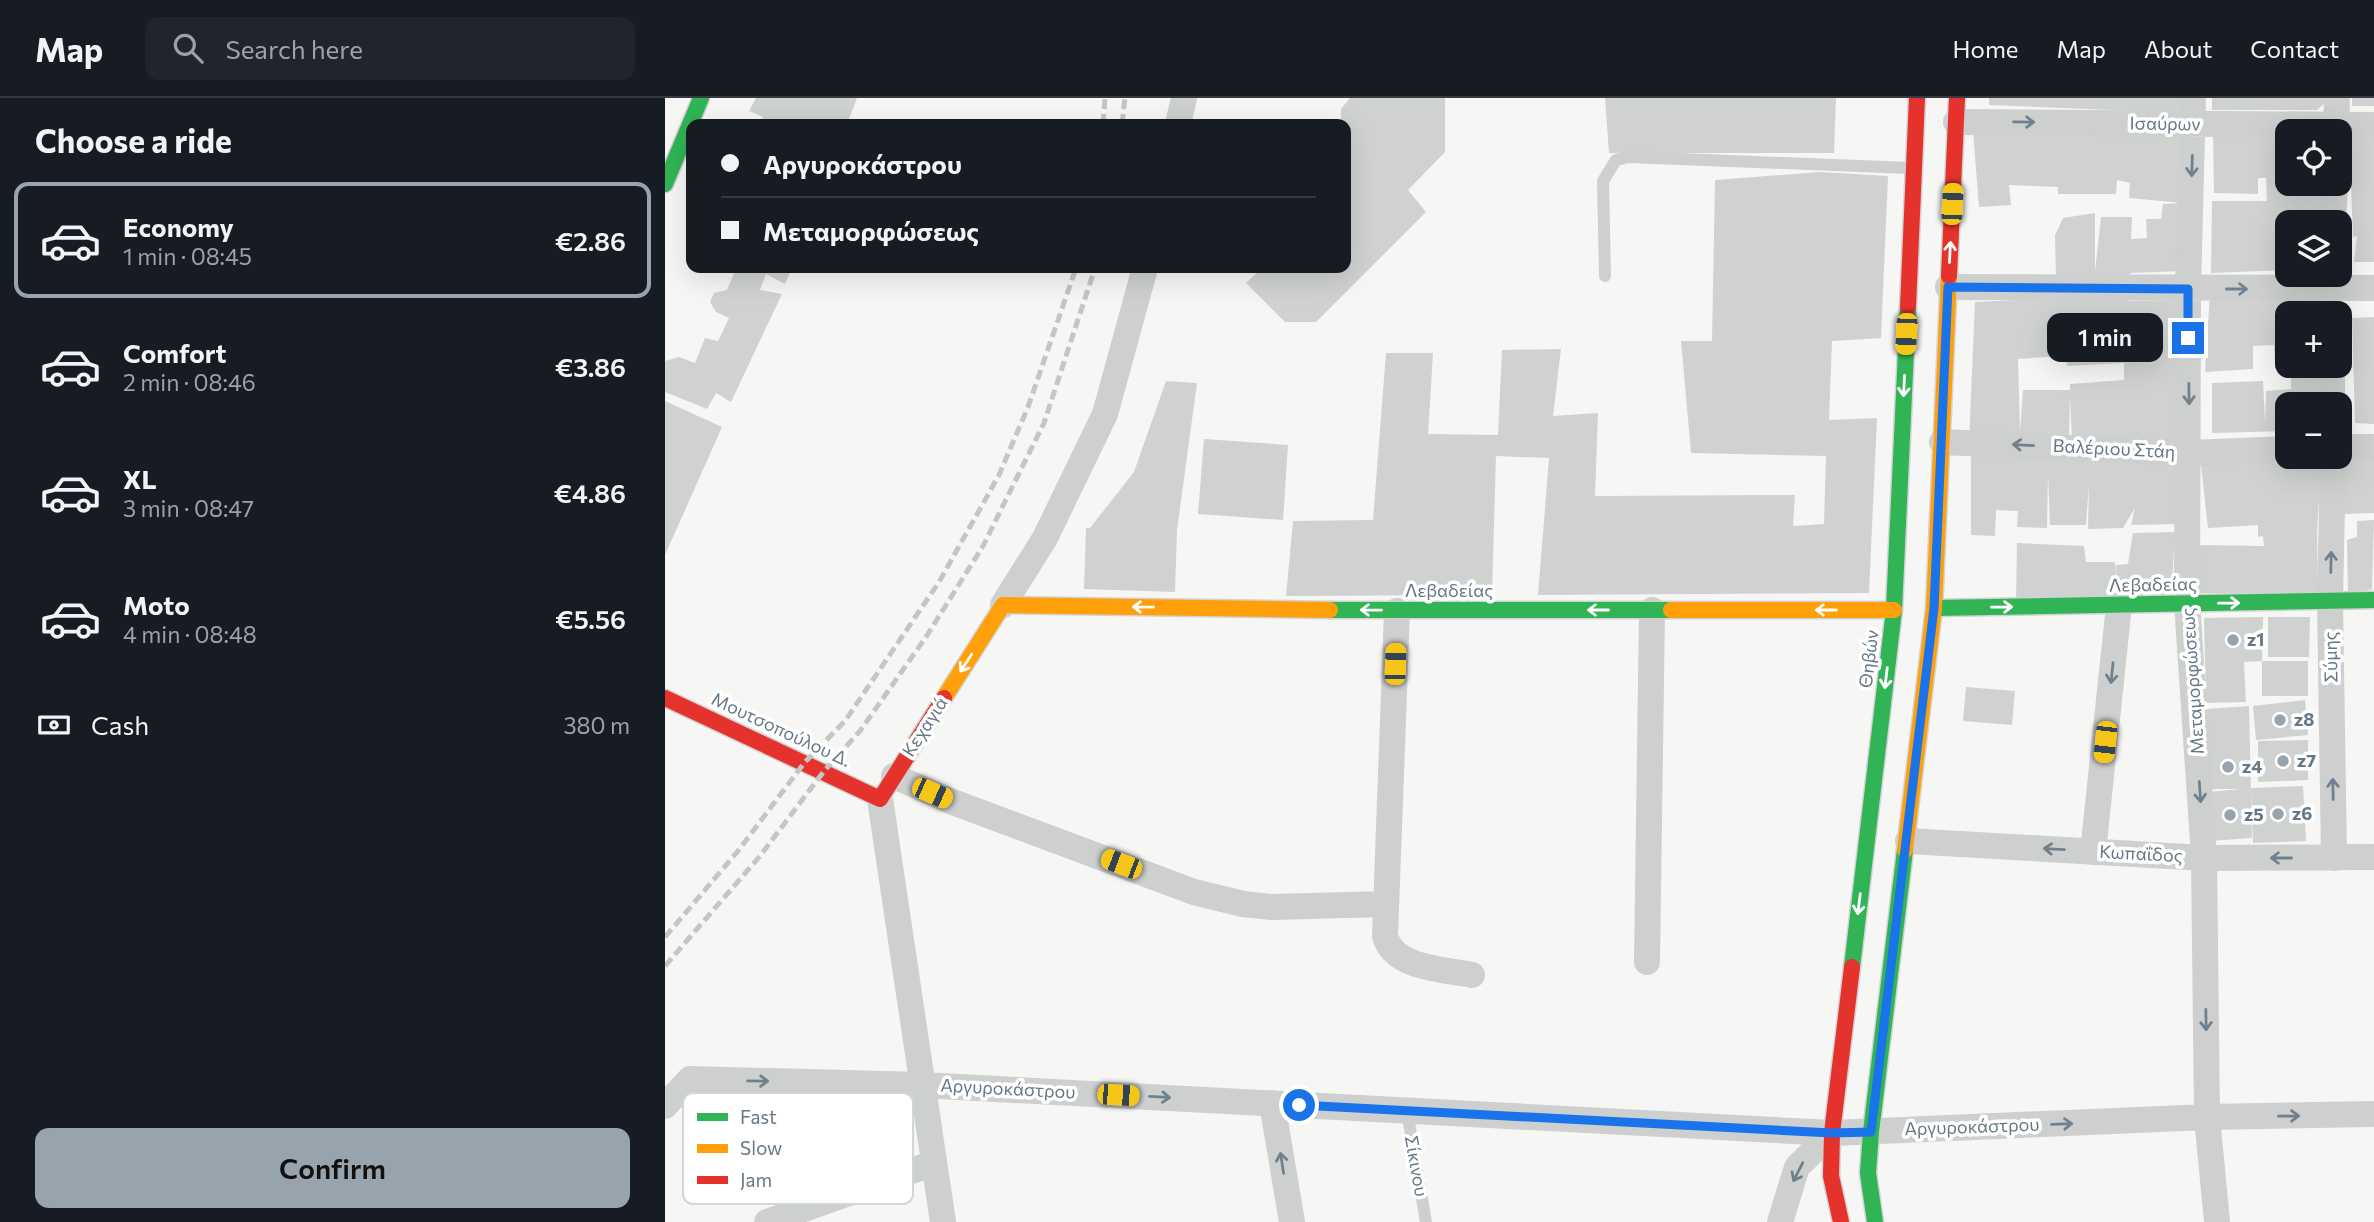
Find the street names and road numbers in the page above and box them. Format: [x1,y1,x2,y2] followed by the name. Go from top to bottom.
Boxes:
[2129,111,2201,135] street label: Ισαύρων
[2052,434,2176,462] street label: Βαλέριου Στάη
[2109,572,2197,596] street label: Λεβαδείας
[1405,579,1493,601] street label: Λεβαδείας
[2176,607,2208,755] street label: Μεταμορφώσεως
[1854,629,1882,689] street label: Θηβών
[2319,631,2341,683] street label: Σύμης
[708,687,854,771] street label: Μουτσοπούλου Δ.
[897,693,952,760] street label: Κεχαγιά
[2099,840,2183,866] street label: Κωπαΐδος
[940,1073,1076,1103] street label: Αργυροκάστρου
[1904,1113,2040,1139] street label: Αργυροκάστρου
[1401,1134,1433,1198] street label: Σίκινου

